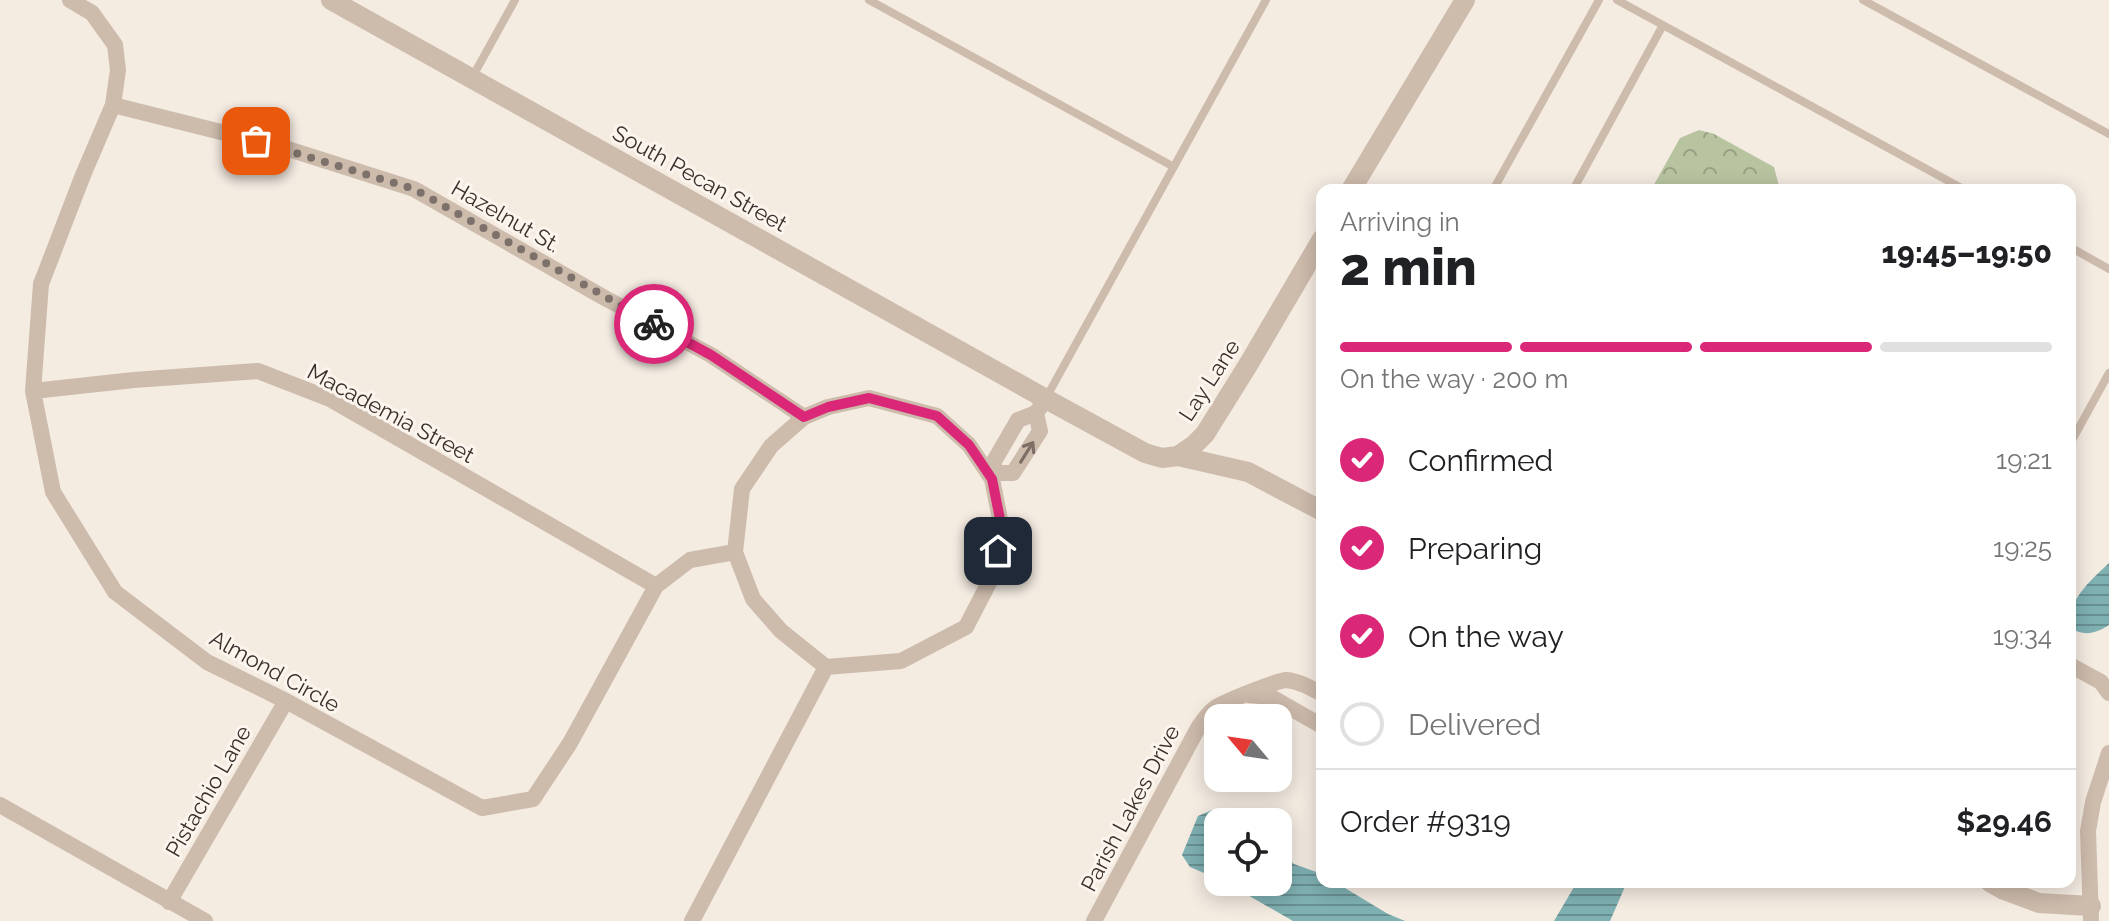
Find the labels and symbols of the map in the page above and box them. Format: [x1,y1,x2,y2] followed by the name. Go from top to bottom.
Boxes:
[222,107,290,175] pin
[608,119,792,237] street label: South Pecan Street
[447,174,565,258] street label: Hazelnut St.
[614,284,694,364] courier
[1173,334,1245,426] street label: Lay Lane
[303,358,480,468] street label: Macademia Street
[1018,441,1035,463] one-way arrow
[964,517,1032,585] pin
[205,625,345,717] street label: Almond Circle
[1204,704,1292,792] north arrow
[1075,720,1185,896] street label: Parish Lakes Drive
[160,721,256,861] street label: Pistachio Lane

